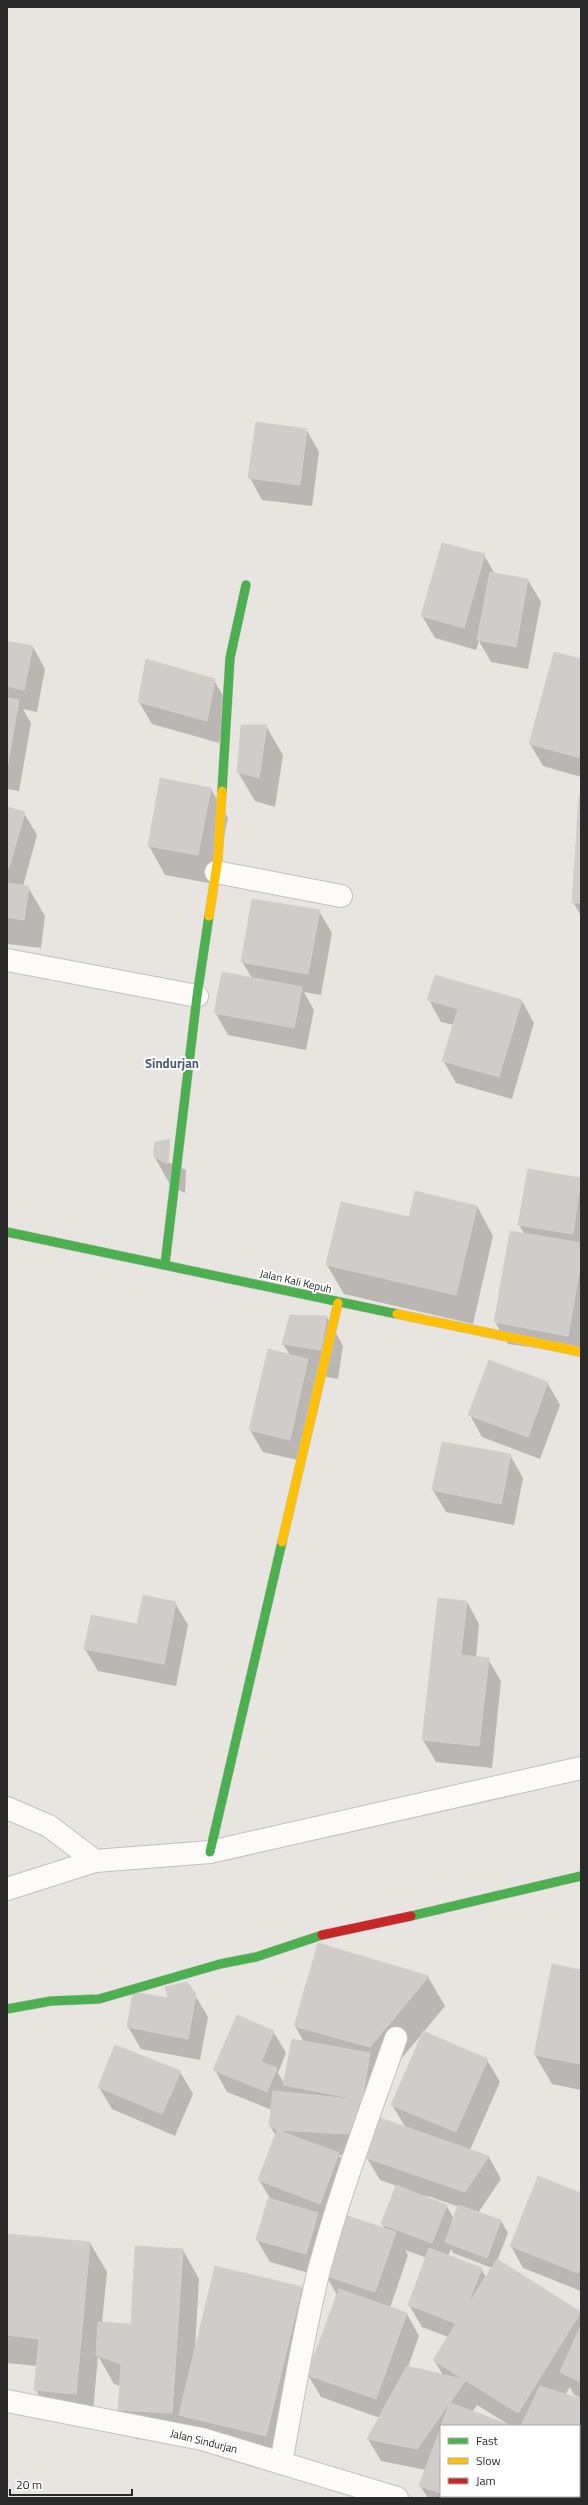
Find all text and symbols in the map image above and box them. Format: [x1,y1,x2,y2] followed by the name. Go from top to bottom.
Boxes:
[145,1053,199,1073] district label: Sindurjan
[258,1265,334,1297] street label: Jalan Kali Kepuh
[169,2425,239,2457] street label: Jalan Sindurjan
[440,2425,580,2497] legend
[476,2431,499,2450] text: Fast
[476,2451,501,2470] text: Slow
[10,2471,132,2497] scale bar
[476,2471,496,2490] text: Jam
[16,2475,42,2494] text: 20 m

